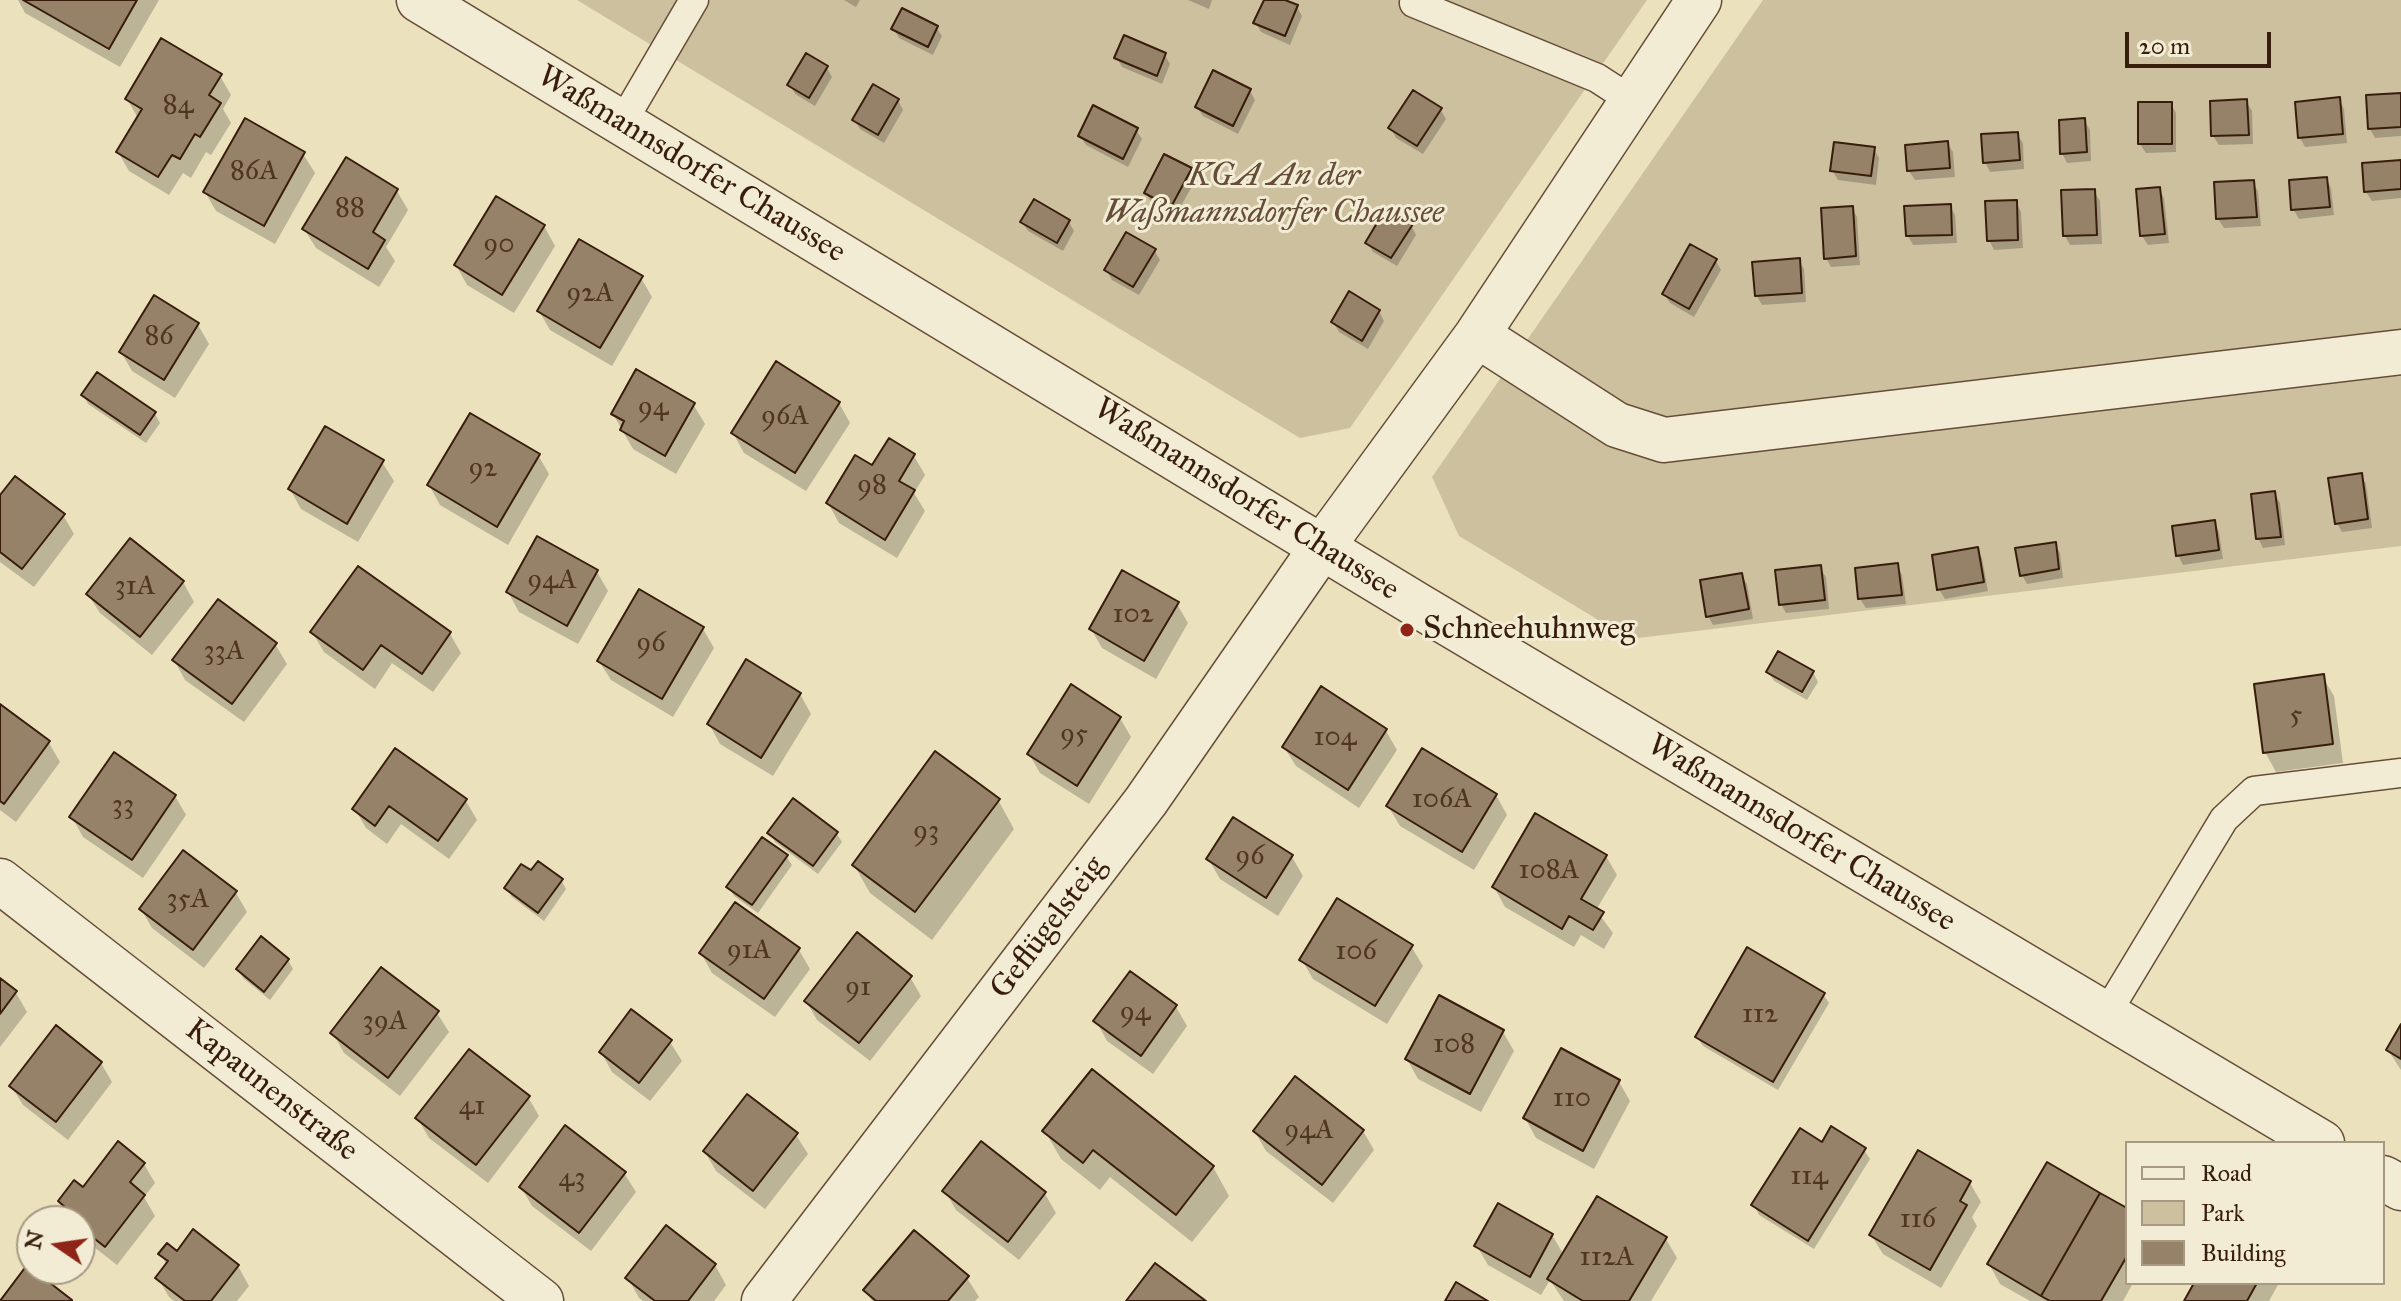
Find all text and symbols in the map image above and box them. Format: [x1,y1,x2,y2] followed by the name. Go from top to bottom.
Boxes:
[2129,16,2275,66] scale bar
[2139,31,2190,61] text: 20 m
[530,58,852,272] street label: Waßmannsdorfer Chaussee
[163,89,193,123] house number: 84
[230,155,278,189] house number: 86A
[1104,158,1444,233] park label: KGA An der Waßmannsdorfer Chaussee
[335,192,365,226] house number: 88
[483,228,515,262] house number: 90
[566,277,614,311] house number: 92A
[144,320,174,354] house number: 86
[1086,390,1406,610] street label: Waßmannsdorfer Chaussee
[638,391,668,425] house number: 94
[761,400,809,434] house number: 96A
[469,452,497,486] house number: 92
[857,469,887,503] house number: 98
[527,564,577,598] house number: 94A
[114,570,156,604] house number: 31A
[1112,598,1154,632] house number: 102
[1423,611,1635,649] place label: Schneehuhnweg
[1398,621,1416,639] marker: Schneehuhnweg
[636,627,666,661] house number: 96
[203,635,245,669] house number: 33A
[2289,699,2303,733] house number: 5
[1060,718,1088,752] house number: 95
[1314,721,1356,755] house number: 104
[1640,727,1962,941] street label: Waßmannsdorfer Chaussee
[1412,783,1472,817] house number: 106A
[112,789,134,823] house number: 33
[913,815,939,849] house number: 93
[1235,840,1265,874] house number: 96
[983,849,1115,1007] street label: Geflügelsteig
[1519,854,1579,888] house number: 108A
[166,883,210,917] house number: 35A
[727,934,771,968] house number: 91A
[1335,935,1377,969] house number: 106
[845,971,871,1005] house number: 91
[1120,996,1150,1030] house number: 94
[1742,998,1778,1032] house number: 112
[362,1005,408,1039] house number: 39A
[177,1011,365,1171] street label: Kapaunenstraße
[1433,1028,1475,1062] house number: 108
[1553,1082,1591,1116] house number: 110
[459,1090,485,1124] house number: 41
[1284,1114,1334,1148] house number: 94A
[2125,1141,2385,1285] legend
[2201,1158,2252,1188] text: Road
[1790,1160,1828,1194] house number: 114
[559,1162,585,1196] house number: 43
[2201,1198,2244,1228] text: Park
[1900,1203,1936,1237] house number: 116
[16,1205,96,1285] north arrow
[19,1228,49,1252] text: N
[2201,1238,2286,1268] text: Building
[1580,1241,1634,1275] house number: 112A

